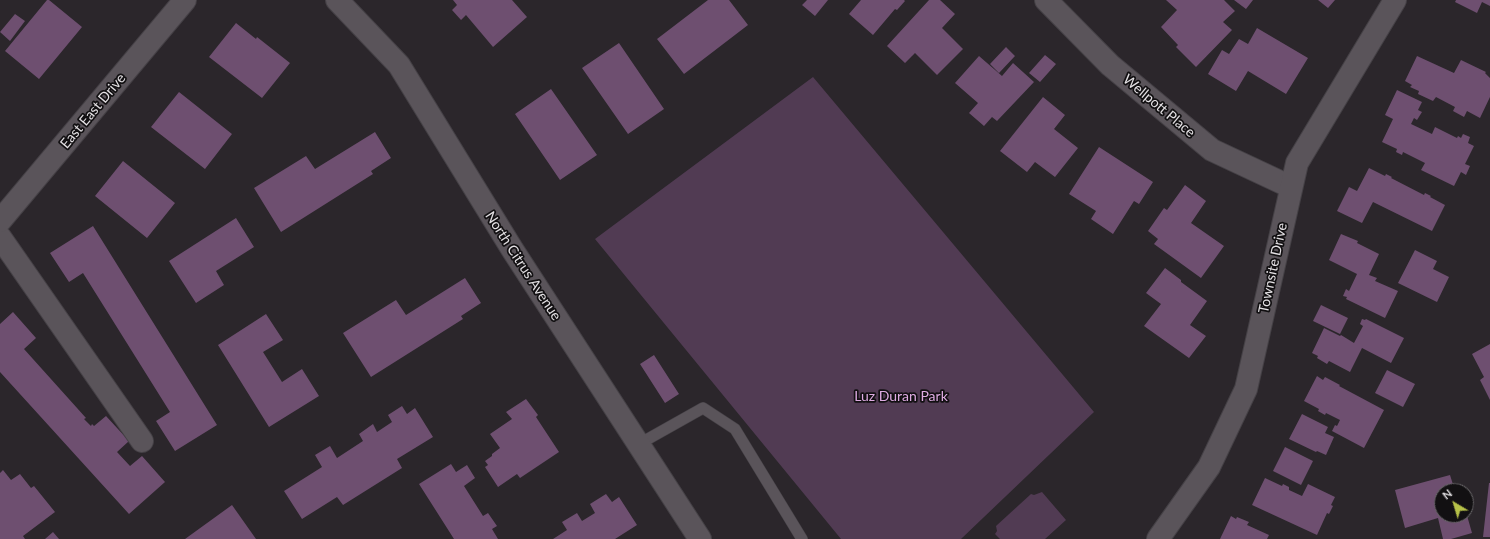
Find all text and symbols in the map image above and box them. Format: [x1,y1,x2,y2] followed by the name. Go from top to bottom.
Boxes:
[57,70,129,152] street label: East East Drive
[1119,71,1199,141] street label: Wellpott Place
[481,208,565,324] street label: North Citrus Avenue
[1255,221,1291,315] street label: Townsite Drive
[854,388,948,404] park label: Luz Duran Park
[1434,483,1474,523] north arrow
[1440,486,1454,502] text: N

